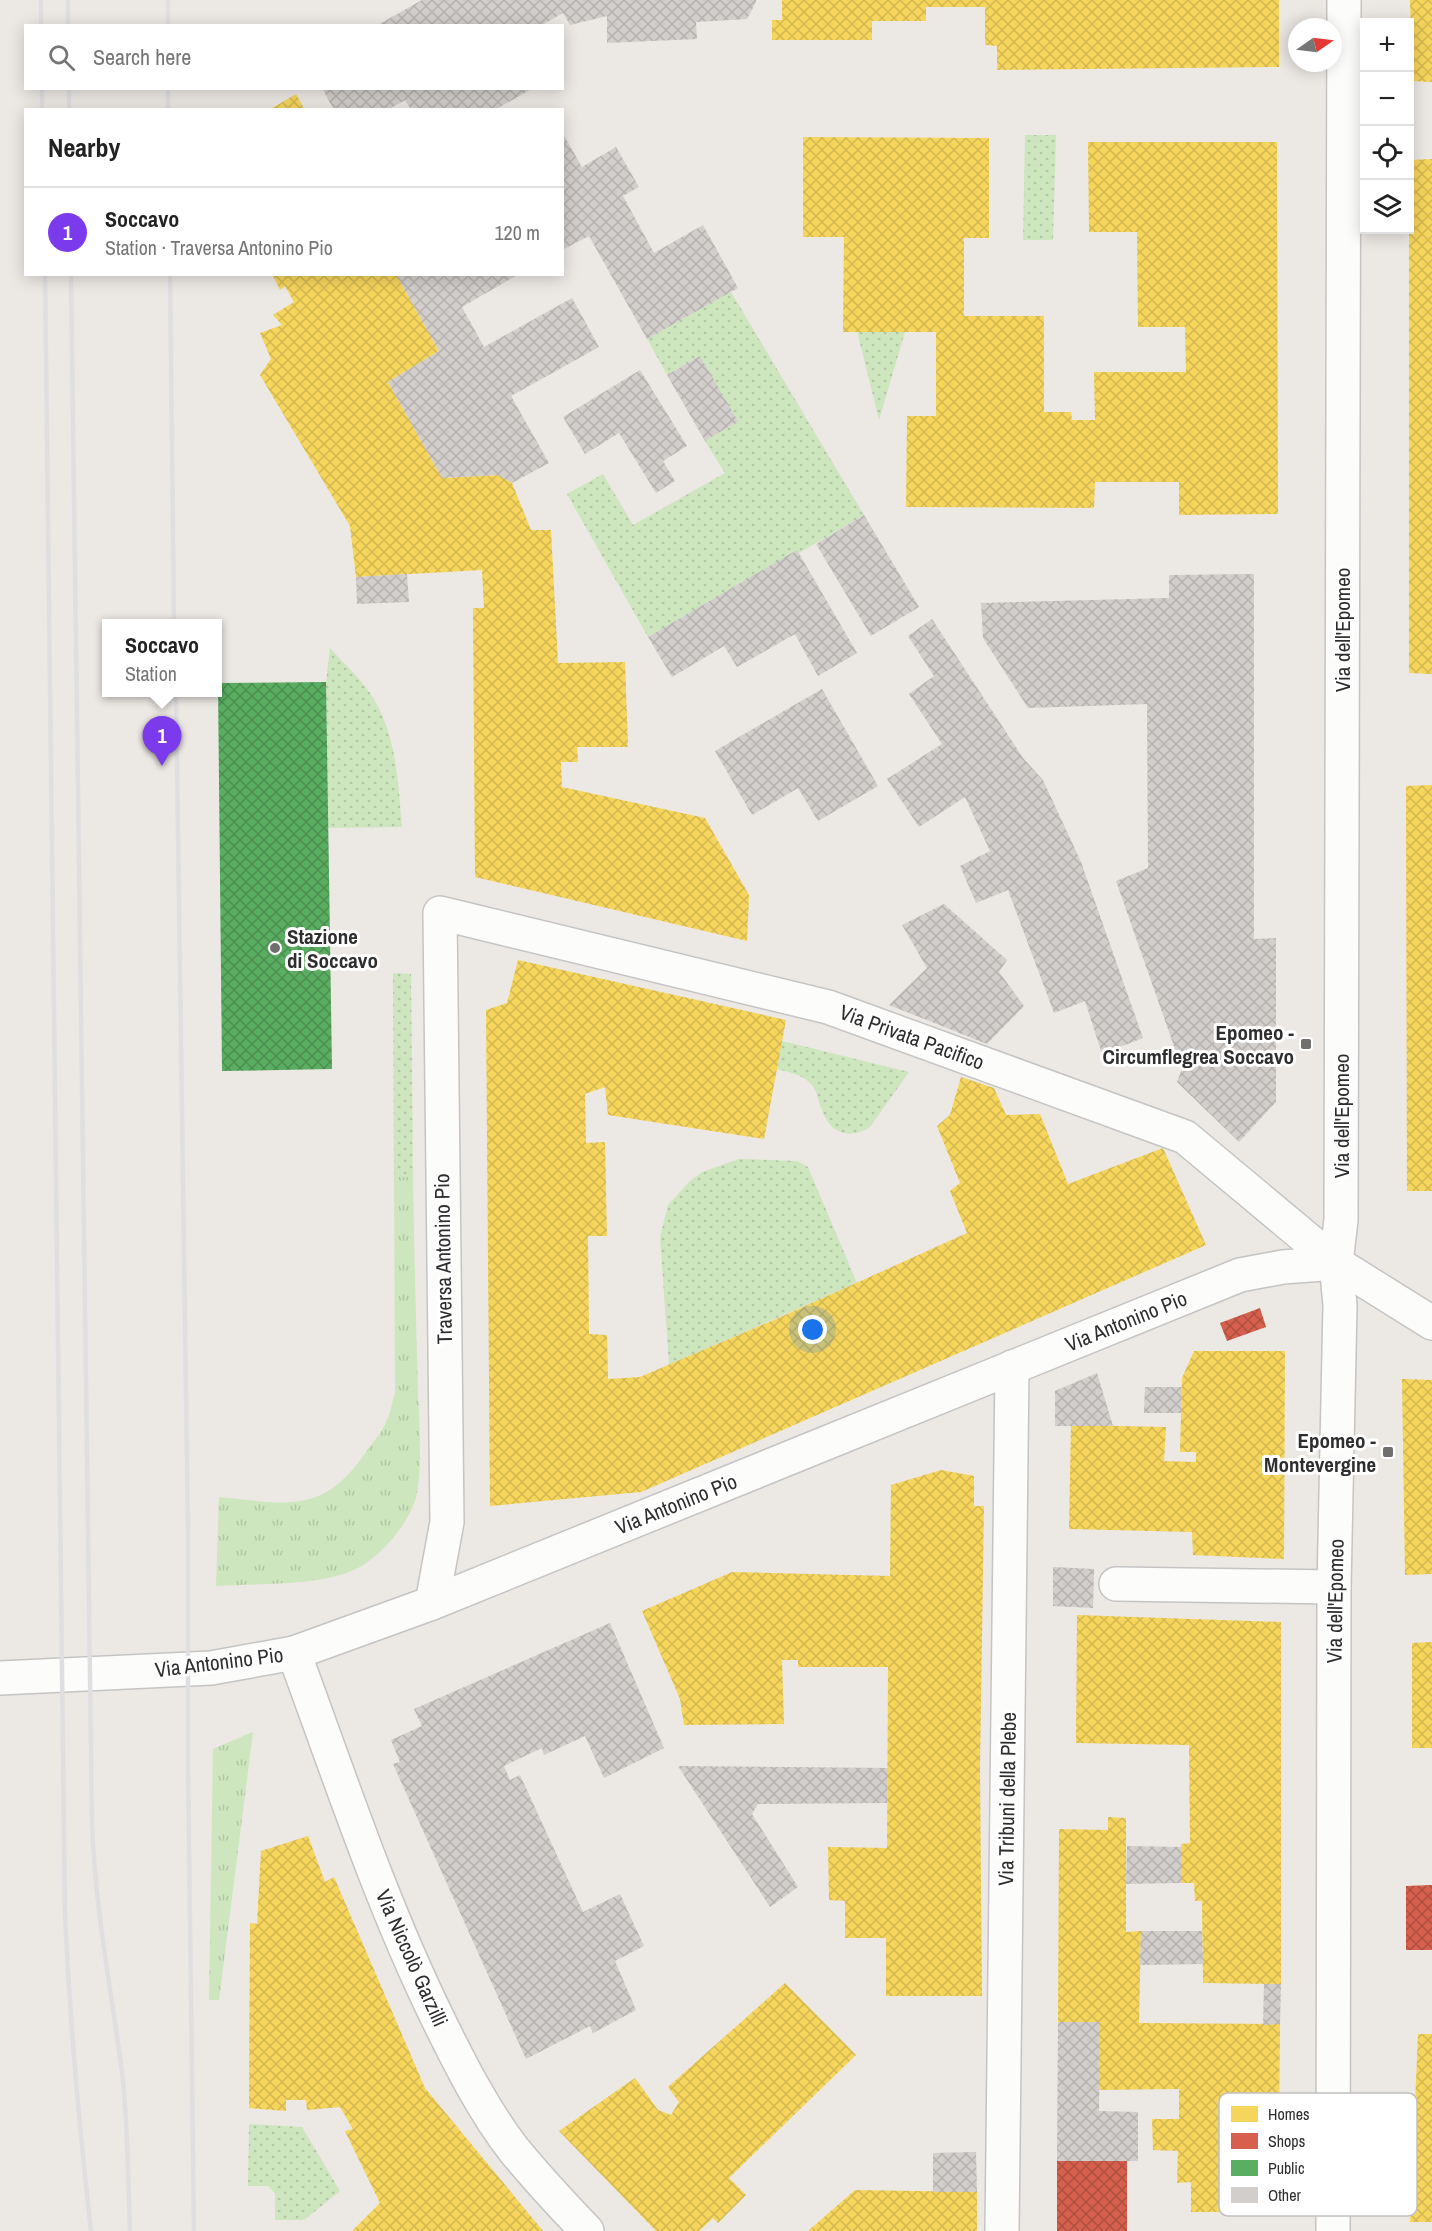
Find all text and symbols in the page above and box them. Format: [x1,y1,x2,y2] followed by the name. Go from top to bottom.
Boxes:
[1288,18,1342,72] north arrow
[1360,18,1414,234] map controls
[1360,18,1414,72] button: +
[24,24,564,90] search box
[45,41,78,74] icon: search
[93,42,191,72] text: Search here
[1360,72,1414,126] button: −
[1360,126,1414,180] button: locate
[48,130,120,165] text: Nearby
[1360,180,1414,234] button: layers
[105,204,179,234] text: Soccavo
[63,219,72,246] text: 1
[494,219,540,246] text: 120 m
[105,234,333,261] text: Station · Traversa Antonino Pio
[1328,568,1357,692] street label: Via dell'Epomeo
[102,619,222,697] popup
[125,630,199,660] text: Soccavo
[125,660,177,687] text: Station
[142,716,182,766] pin: 1
[287,922,378,975] place label: Stazione di Soccavo
[268,941,282,955] marker: Stazione di Soccavo
[836,997,988,1077] street label: Via Privata Pacifico
[1103,1018,1294,1071] place label: Epomeo - Circumflegrea Soccavo
[1299,1037,1313,1051] marker: Epomeo - Circumflegrea Soccavo
[1327,1054,1356,1178] street label: Via dell'Epomeo
[427,1173,459,1345] street label: Traversa Antonino Pio
[1061,1283,1191,1359] street label: Via Antonino Pio
[798,1315,827,1344] your location
[1264,1426,1376,1479] place label: Epomeo - Montevergine
[1381,1445,1395,1459] marker: Epomeo - Montevergine
[611,1466,741,1542] street label: Via Antonino Pio
[1319,1538,1351,1664] street label: Via dell'Epomeo
[153,1640,285,1684] street label: Via Antonino Pio
[991,1712,1023,1886] street label: Via Tribuni della Plebe
[369,1885,455,2031] street label: Via Niccolò Garzilli
[1219,2093,1417,2216] legend
[1268,2103,1310,2125] text: Homes
[1268,2130,1305,2152] text: Shops
[1268,2157,1305,2179] text: Public
[1268,2184,1301,2206] text: Other

